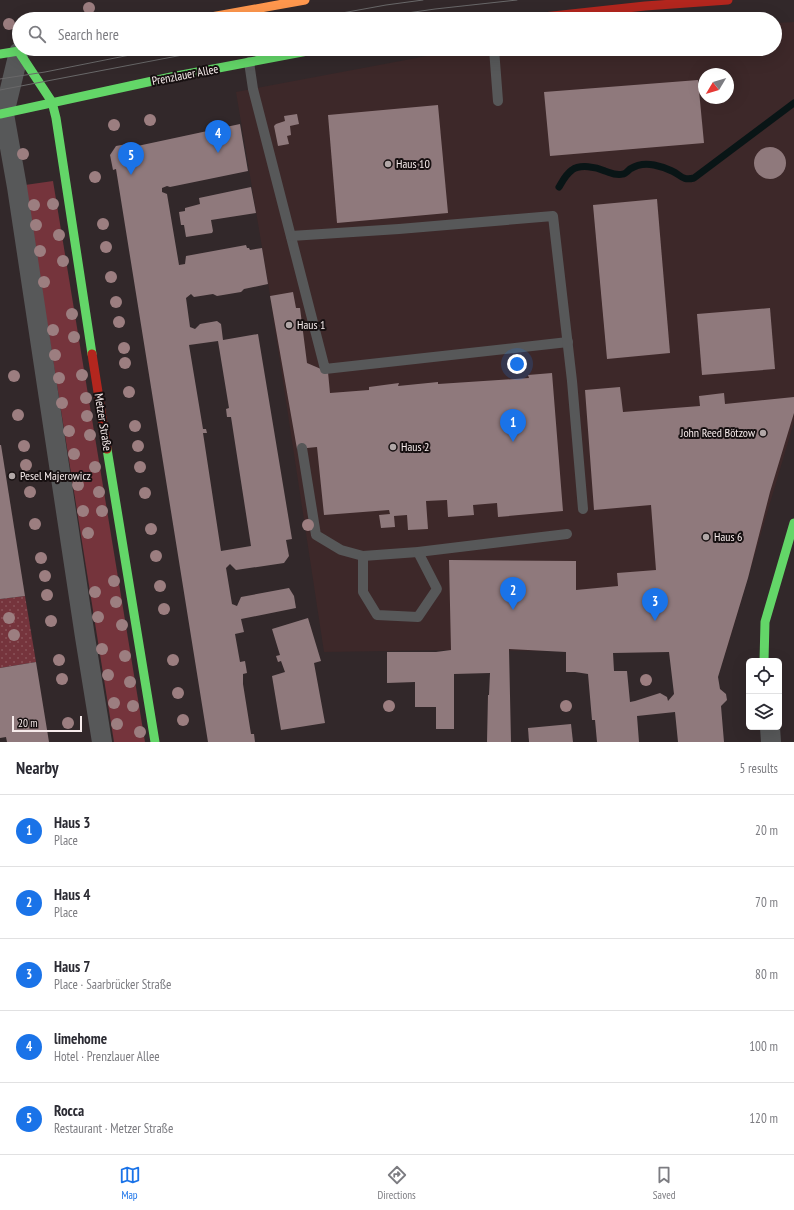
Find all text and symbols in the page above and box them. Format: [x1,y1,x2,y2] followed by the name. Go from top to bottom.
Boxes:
[12,12,782,56] search box
[26,23,48,45] icon: search
[58,25,119,44] text: Search here
[150,61,219,88] street label: Prenzlauer Allee
[698,68,734,104] north arrow
[205,120,231,153] pin: 4
[118,142,144,175] pin: 5
[396,156,430,171] place label: Haus 10
[383,159,393,169] marker: Haus 10
[297,317,325,332] place label: Haus 1
[284,320,294,330] marker: Haus 1
[507,354,527,374] your location
[92,392,115,452] street label: Metzer Straße
[500,409,526,442] pin: 1
[680,425,756,440] place label: John Reed Bötzow
[758,428,768,438] marker: John Reed Bötzow
[401,439,429,454] place label: Haus 2
[388,442,398,452] marker: Haus 2
[20,468,91,483] place label: Pesel Majerowicz
[7,471,17,481] marker: Pesel Majerowicz
[714,529,742,544] place label: Haus 6
[701,532,711,542] marker: Haus 6
[500,577,526,610] pin: 2
[642,588,668,621] pin: 3
[746,658,782,730] map controls
[746,658,782,694] button: locate
[746,694,782,730] button: layers
[12,714,82,733] scale bar
[18,716,37,730] text: 20 m
[16,757,59,779] text: Nearby
[739,760,778,777] text: 5 results
[54,813,90,832] text: Haus 3
[26,822,32,839] text: 1
[755,822,778,839] text: 20 m
[54,832,78,849] text: Place
[54,885,90,904] text: Haus 4
[26,894,32,911] text: 2
[755,894,778,911] text: 70 m
[54,904,78,921] text: Place
[54,957,90,976] text: Haus 7
[26,966,32,983] text: 3
[755,966,778,983] text: 80 m
[54,976,171,993] text: Place · Saarbrücker Straße
[54,1029,107,1048] text: limehome
[26,1038,32,1055] text: 4
[749,1038,778,1055] text: 100 m
[54,1048,160,1065] text: Hotel · Prenzlauer Allee
[54,1101,84,1120] text: Rocca
[26,1110,32,1127] text: 5
[749,1110,778,1127] text: 120 m
[54,1120,173,1137] text: Restaurant · Metzer Straße
[119,1164,141,1202] tab: Map
[378,1164,416,1202] tab: Directions
[653,1164,675,1202] tab: Saved

